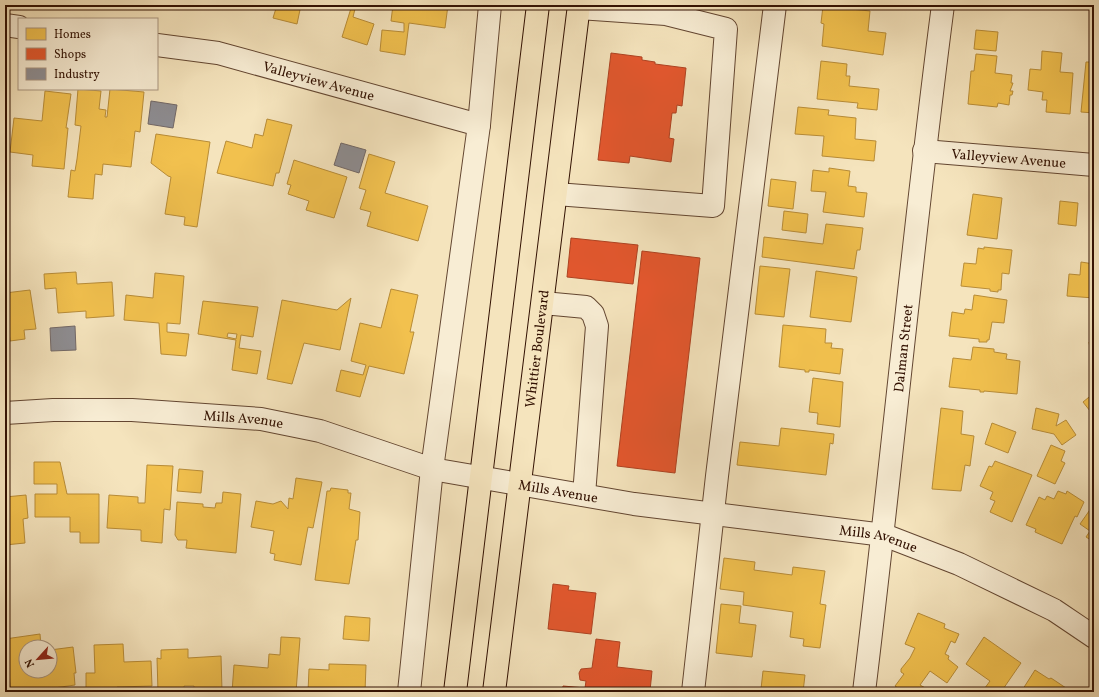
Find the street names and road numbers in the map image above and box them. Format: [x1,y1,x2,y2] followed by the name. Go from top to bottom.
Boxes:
[260,58,377,107] street label: Valleyview Avenue
[951,145,1067,174] street label: Valleyview Avenue
[521,289,555,409] street label: Whittier Boulevard
[890,303,919,393] street label: Dalman Street
[203,407,285,434] street label: Mills Avenue
[517,476,600,509] street label: Mills Avenue
[838,522,920,558] street label: Mills Avenue

